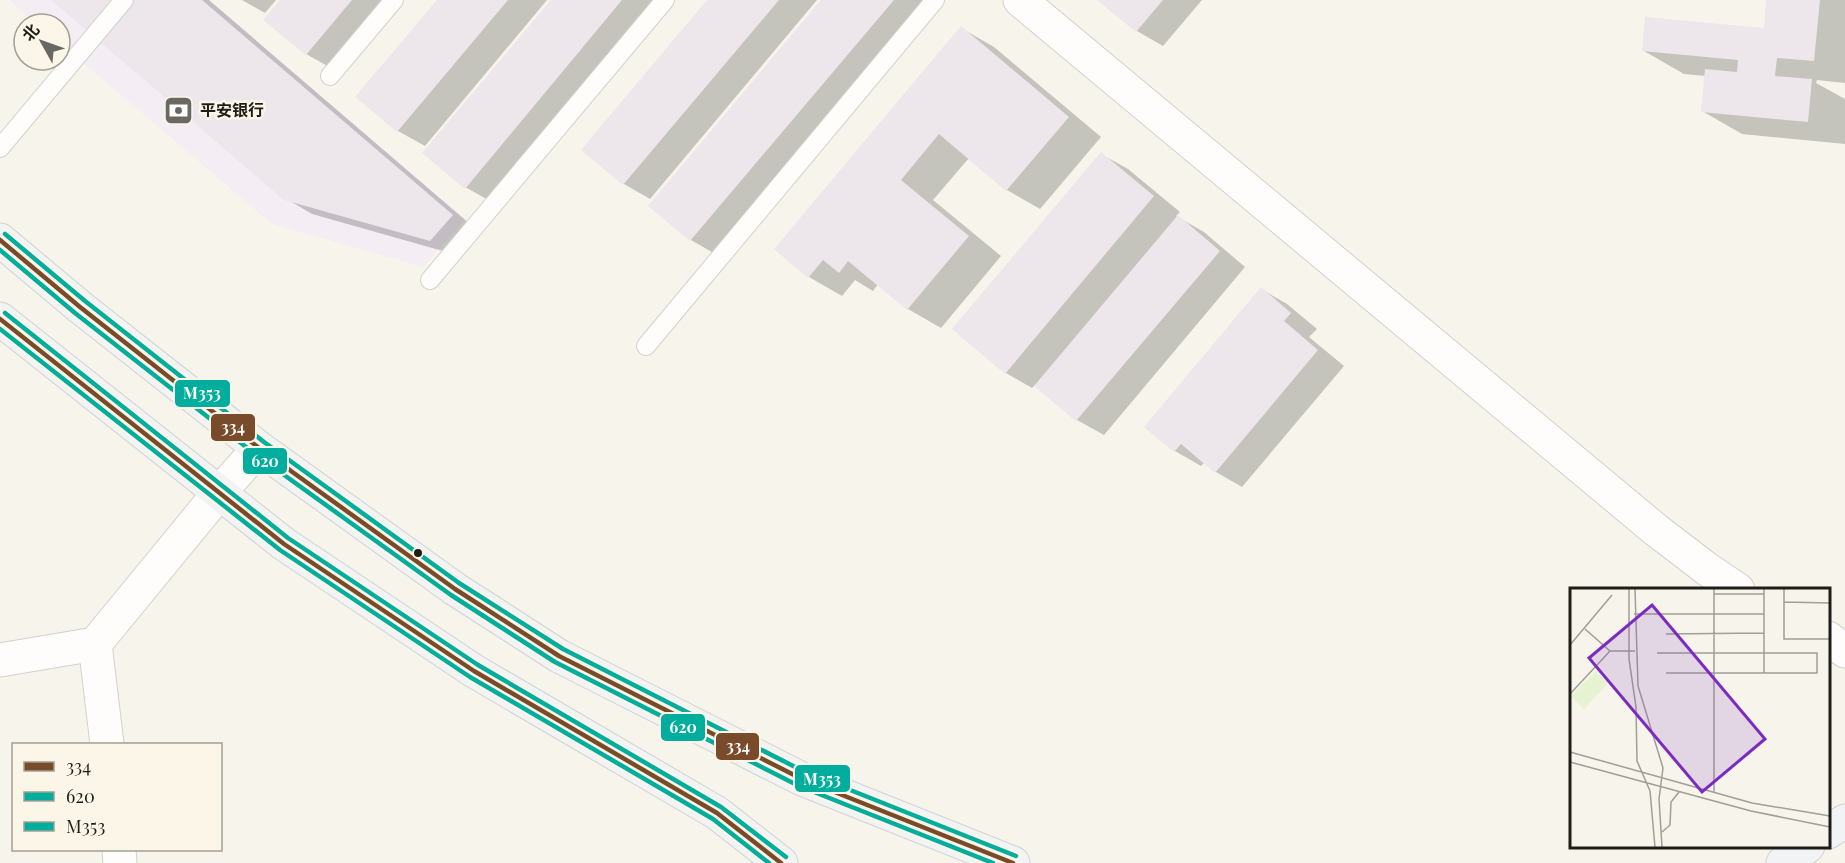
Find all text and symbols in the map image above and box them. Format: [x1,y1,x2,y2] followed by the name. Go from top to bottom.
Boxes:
[12,12,72,72] north arrow
[17,19,43,45] text: 北
[163,94,195,126] bank icon: 平安银行
[200,99,264,120] place label: 平安银行
[174,379,231,408] line badge: M353
[183,382,221,403] text: M353
[210,413,256,442] line badge: 334
[221,416,245,437] text: 334
[242,447,288,475] line badge: 620
[251,450,279,471] text: 620
[412,547,424,559] unlabelled marker
[1570,588,1830,848] inset map
[660,713,706,742] line badge: 620
[669,716,697,737] text: 620
[715,732,760,761] line badge: 334
[726,735,750,756] text: 334
[12,743,222,851] legend
[66,754,91,778] text: 334
[794,764,851,793] line badge: M353
[803,768,841,789] text: M353
[66,784,95,808] text: 620
[66,814,105,838] text: M353

